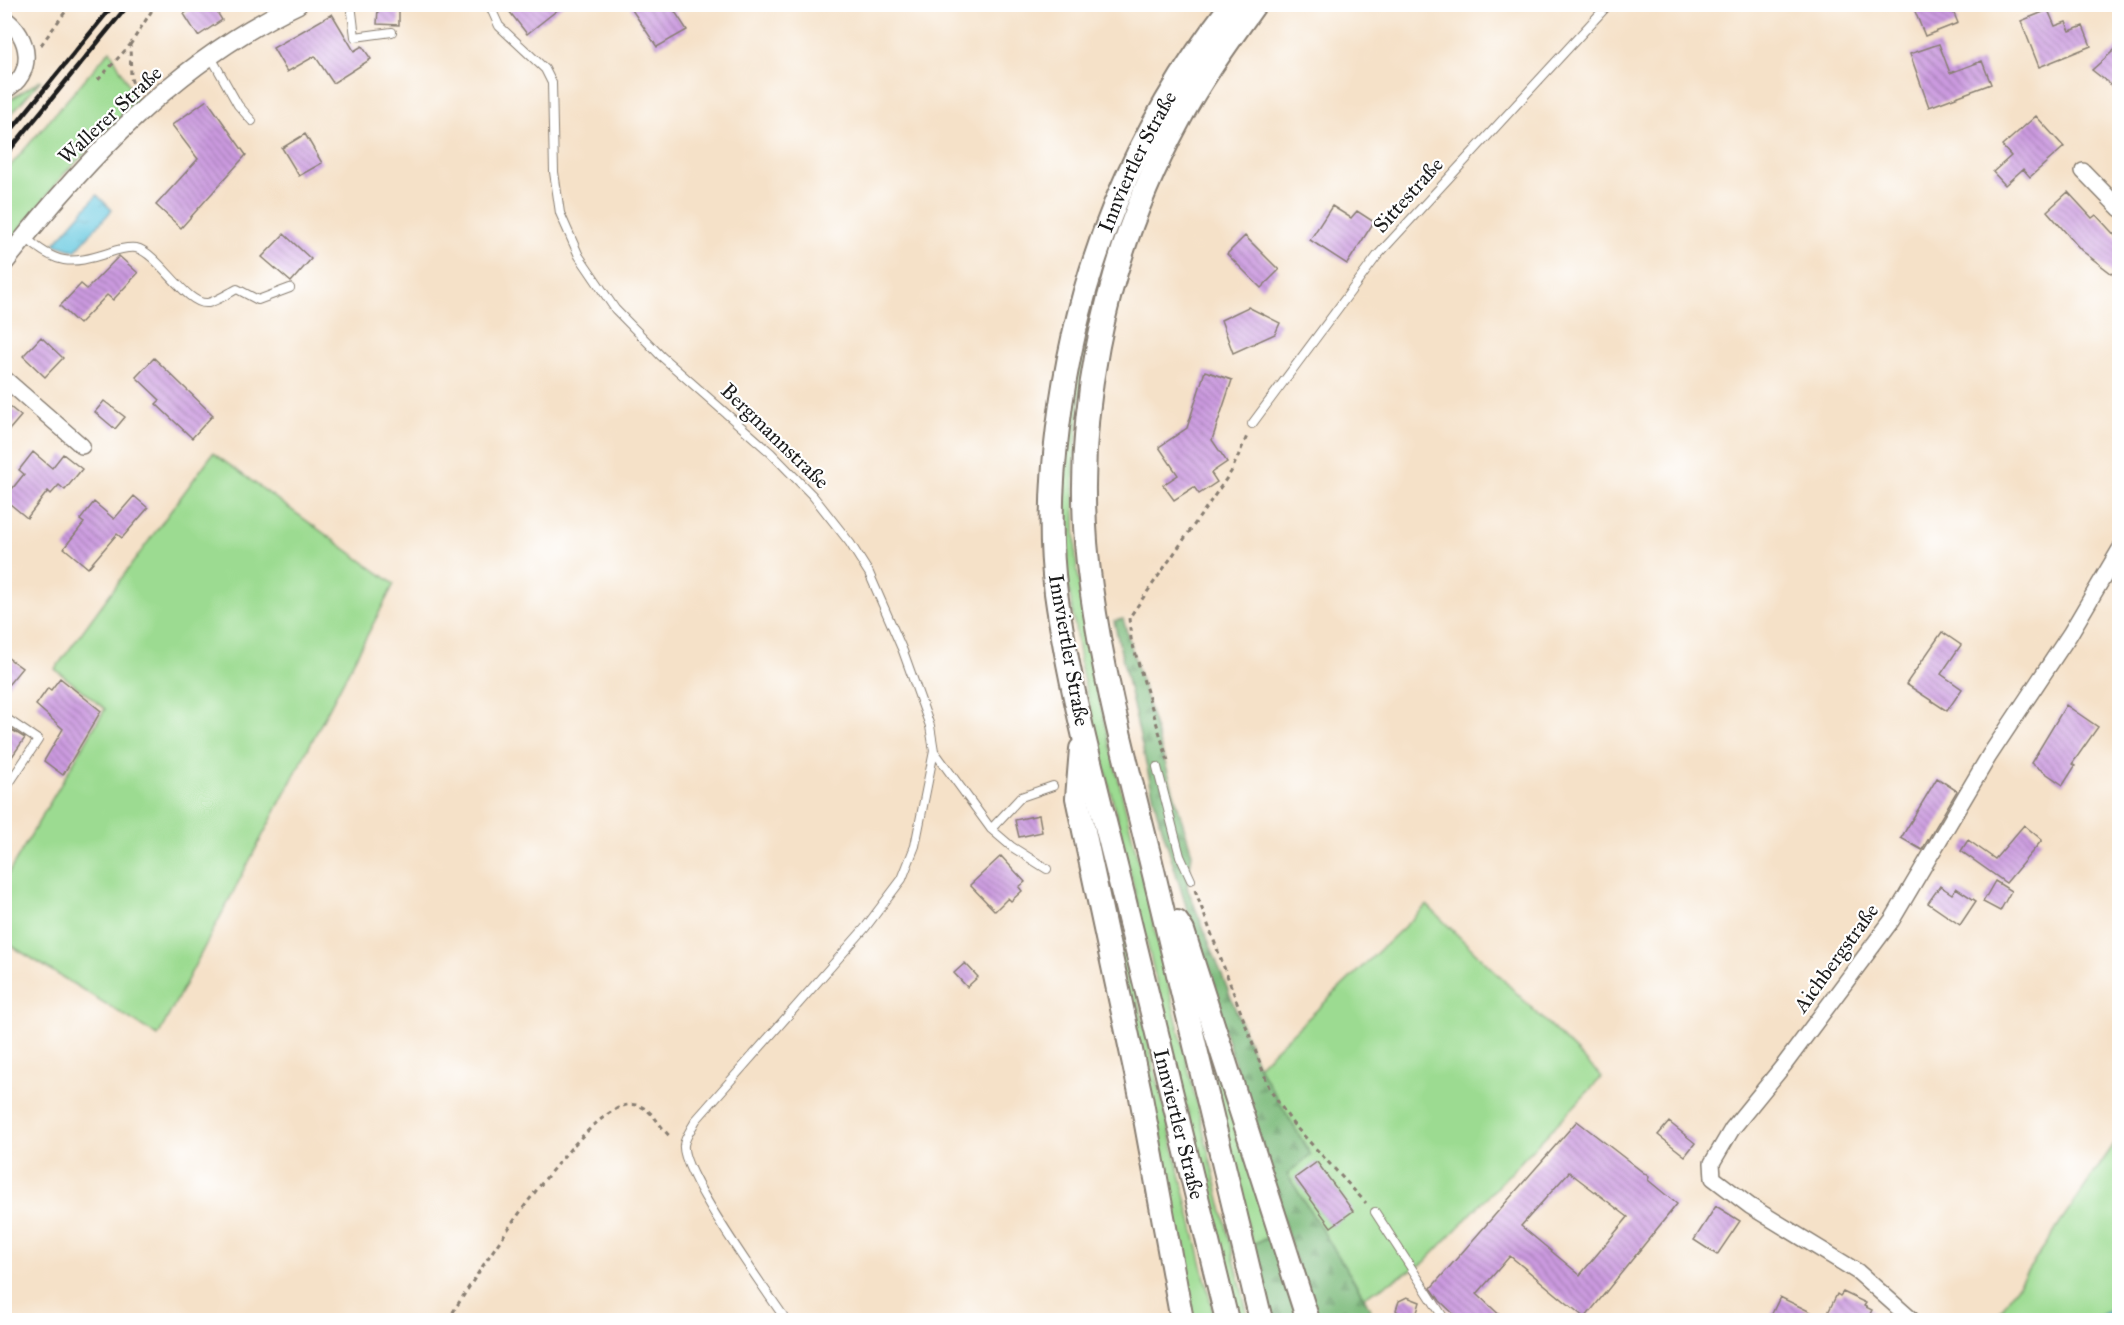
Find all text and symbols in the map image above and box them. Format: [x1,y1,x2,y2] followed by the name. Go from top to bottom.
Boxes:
[53,60,168,170] street label: Wallerer Straße
[1092,86,1182,236] street label: Innviertler Straße
[1367,152,1449,238] street label: Sittestraße
[715,378,835,494] street label: Bergmannstraße
[1043,572,1095,728] street label: Innviertler Straße
[1787,898,1884,1018] street label: Aichbergstraße
[1148,1046,1210,1202] street label: Innviertler Straße

